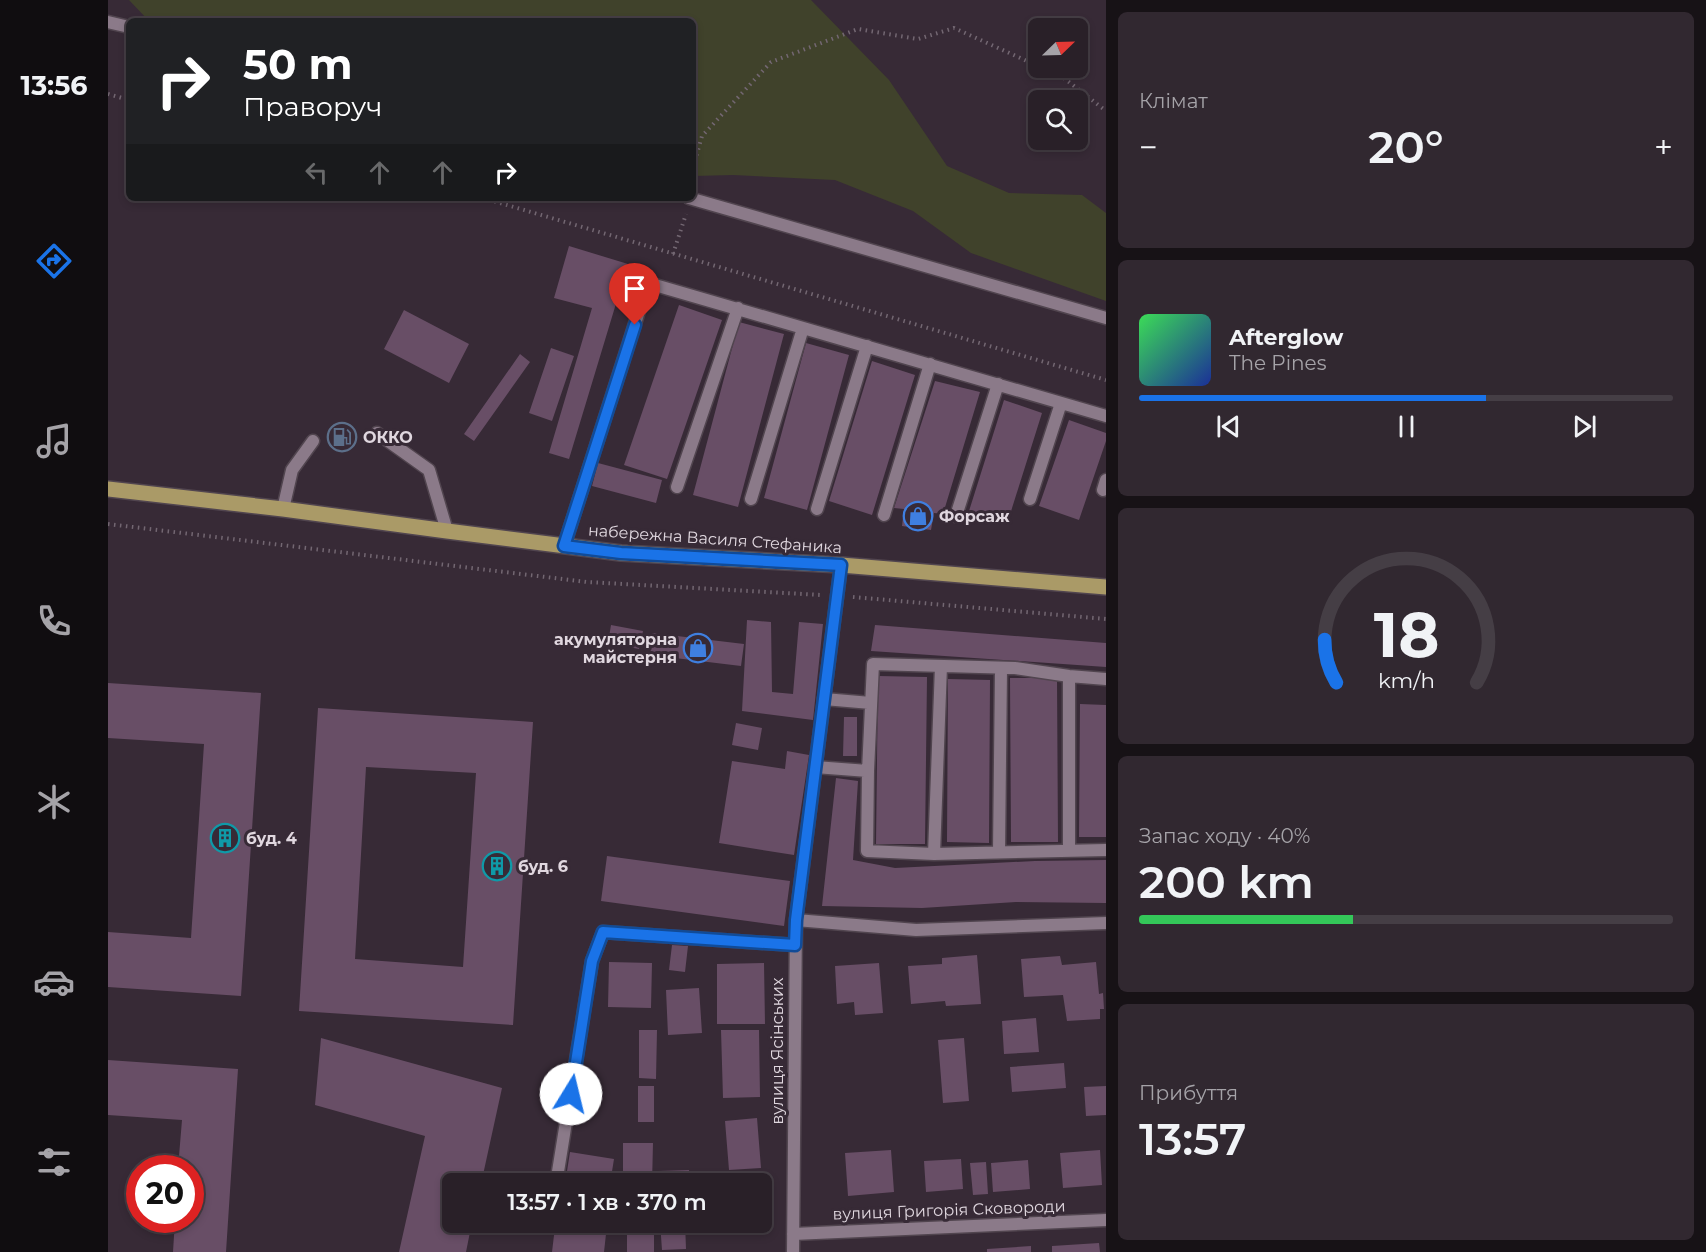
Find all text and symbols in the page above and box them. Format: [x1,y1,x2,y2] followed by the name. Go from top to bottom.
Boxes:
[1028,18,1088,78] north arrow
[1028,18,1088,150] map controls
[243,38,352,90] text: 50 m
[144,42,222,120] icon: right
[21,69,87,102] text: 13:56
[1139,89,1208,113] text: Клімат
[243,90,382,123] text: Праворуч
[1028,90,1088,150] button: search
[1368,119,1444,174] text: 20°
[1139,127,1158,167] text: −
[1654,127,1673,167] text: +
[300,156,333,189] icon: left
[363,156,396,189] icon: ahead
[426,156,459,189] icon: ahead
[489,156,522,189] icon: right
[33,240,75,282] icon: directions
[609,263,660,325] pin
[618,272,651,305] icon: arrive
[1229,324,1343,351] text: Afterglow
[1229,351,1326,375] text: The Pines
[1212,410,1245,443] icon: previous
[1390,410,1423,443] icon: pause
[1568,410,1601,443] icon: next
[33,420,75,462] icon: music
[326,421,358,453] fuel station icon: ОККО
[363,428,413,447] place label: ОККО
[902,500,934,532] shop icon: Форсаж
[939,507,1010,526] place label: Форсаж
[587,521,843,557] street label: набережна Василя Стефаника
[1373,597,1439,673] text: 18
[33,600,75,642] icon: phone
[554,630,677,667] place label: акумуляторна майстерня
[682,632,714,664] shop icon: акумуляторна майстерня
[1377,667,1435,693] text: km/h
[33,781,75,823] icon: climate
[209,822,241,854] building icon: буд. 4
[1139,824,1310,848] text: Запас ходу · 40%
[246,829,297,848] place label: буд. 4
[481,850,513,882] building icon: буд. 6
[1139,854,1314,909] text: 200 km
[518,857,568,876] place label: буд. 6
[33,961,75,1003] icon: car
[768,977,787,1124] street label: вулиця Ясінських
[539,1062,603,1126] position arrow
[1139,1081,1238,1105] text: Прибуття
[1139,1111,1246,1166] text: 13:57
[33,1141,75,1183] icon: filters
[126,1155,204,1233] speed limit sign: 20
[507,1189,707,1216] text: 13:57 · 1 хв · 370 m
[832,1196,1066,1224] street label: вулиця Григорія Сковороди

